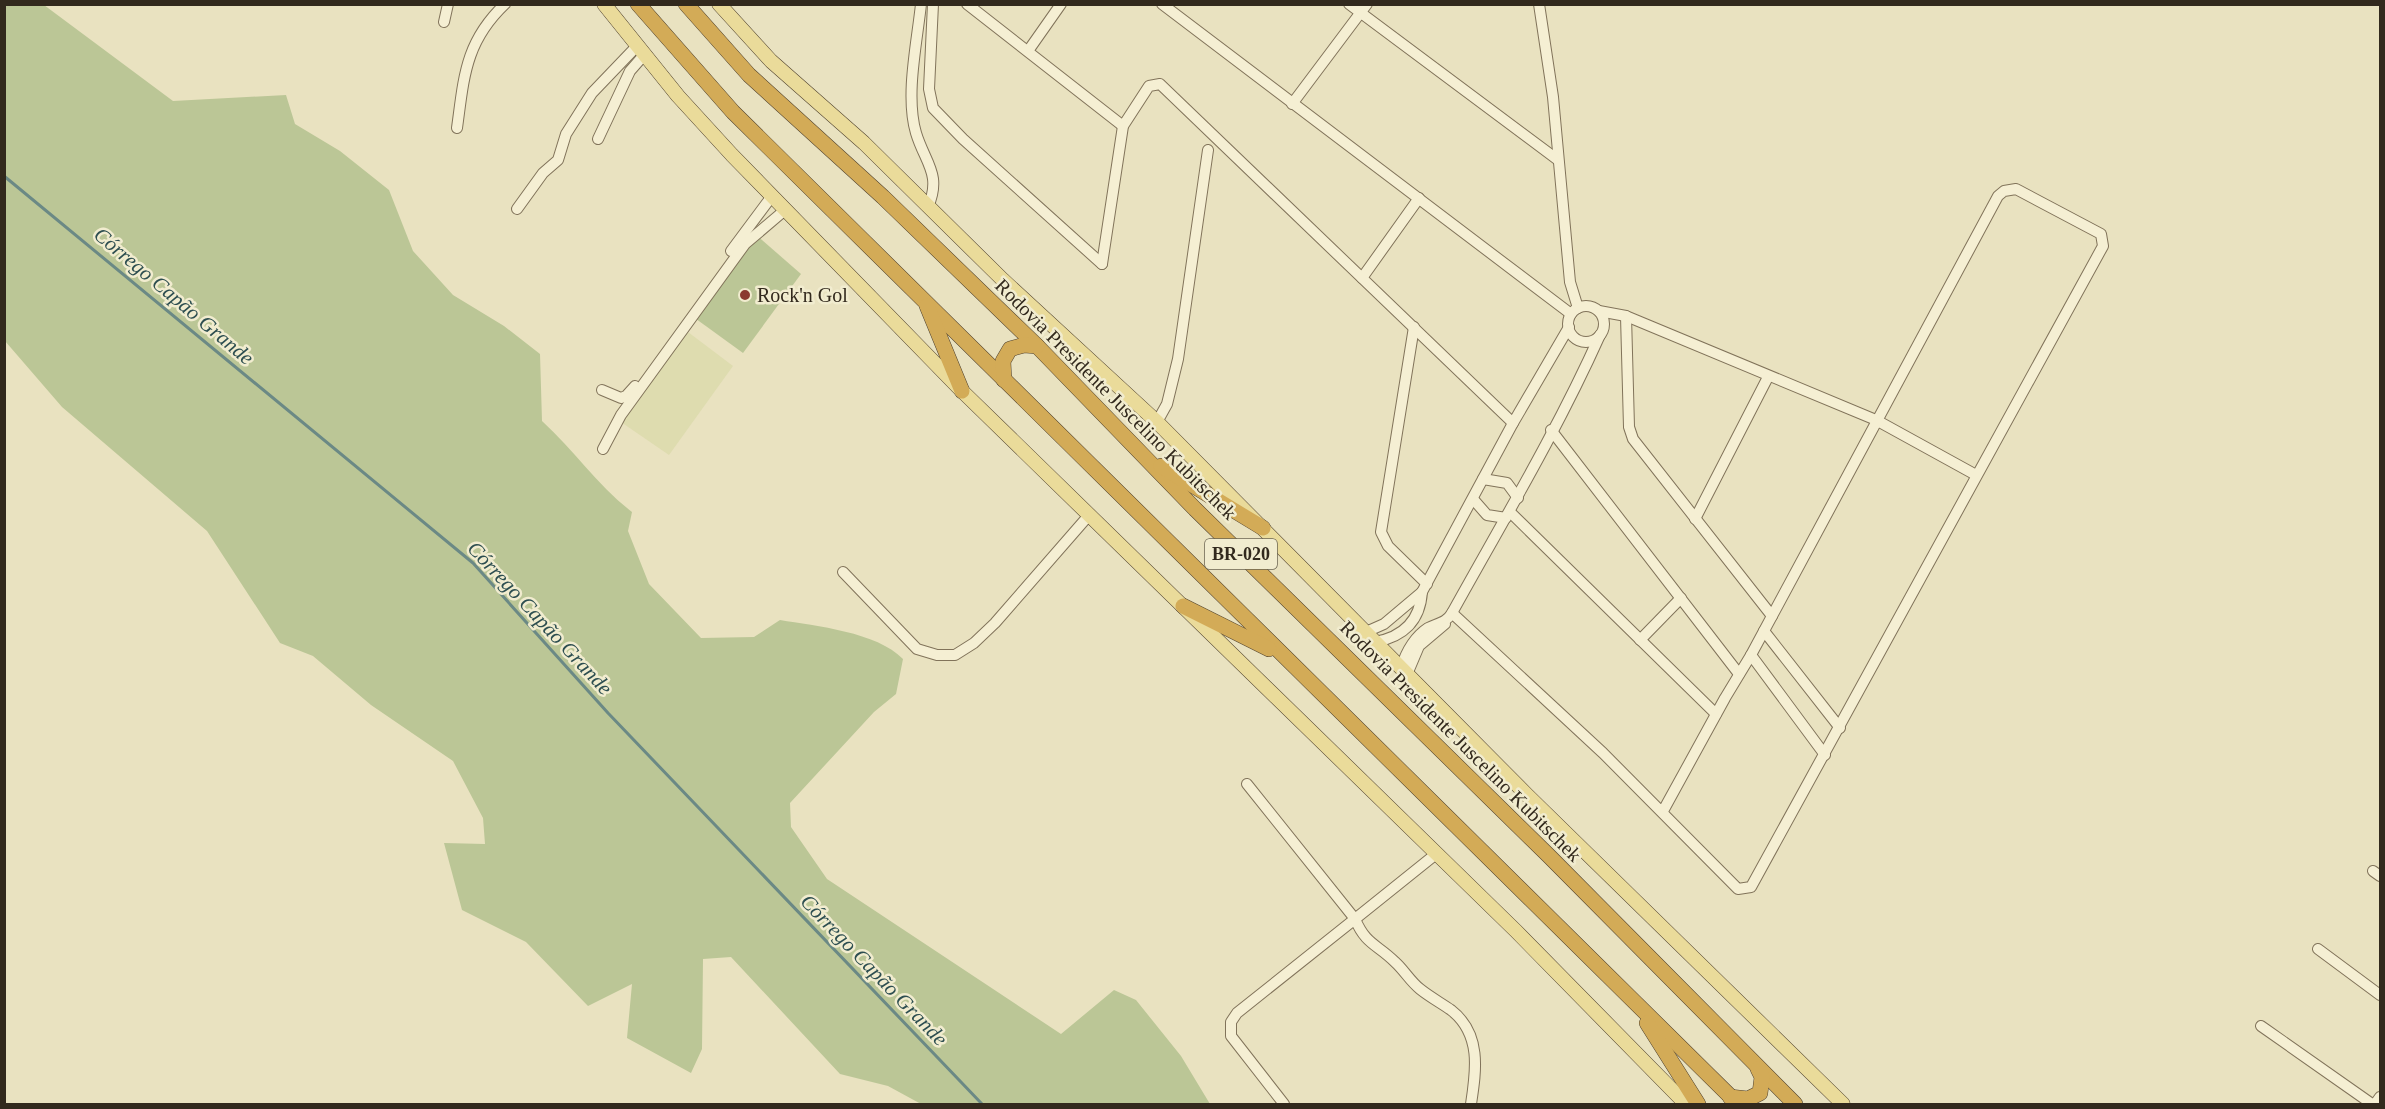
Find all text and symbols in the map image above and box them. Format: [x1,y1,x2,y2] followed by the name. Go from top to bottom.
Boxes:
[89,222,259,370] water label: Córrego Capão Grande
[991,274,1241,524] street label: Rodovia Presidente Juscelino Kubitschek
[757,284,848,306] place label: Rock'n Gol
[738,288,752,302] marker: Rock'n Gol
[463,536,617,700] water label: Córrego Capão Grande
[1205,539,1277,569] road number: BR-020
[1336,616,1586,866] street label: Rodovia Presidente Juscelino Kubitschek
[796,889,952,1051] water label: Córrego Capão Grande

